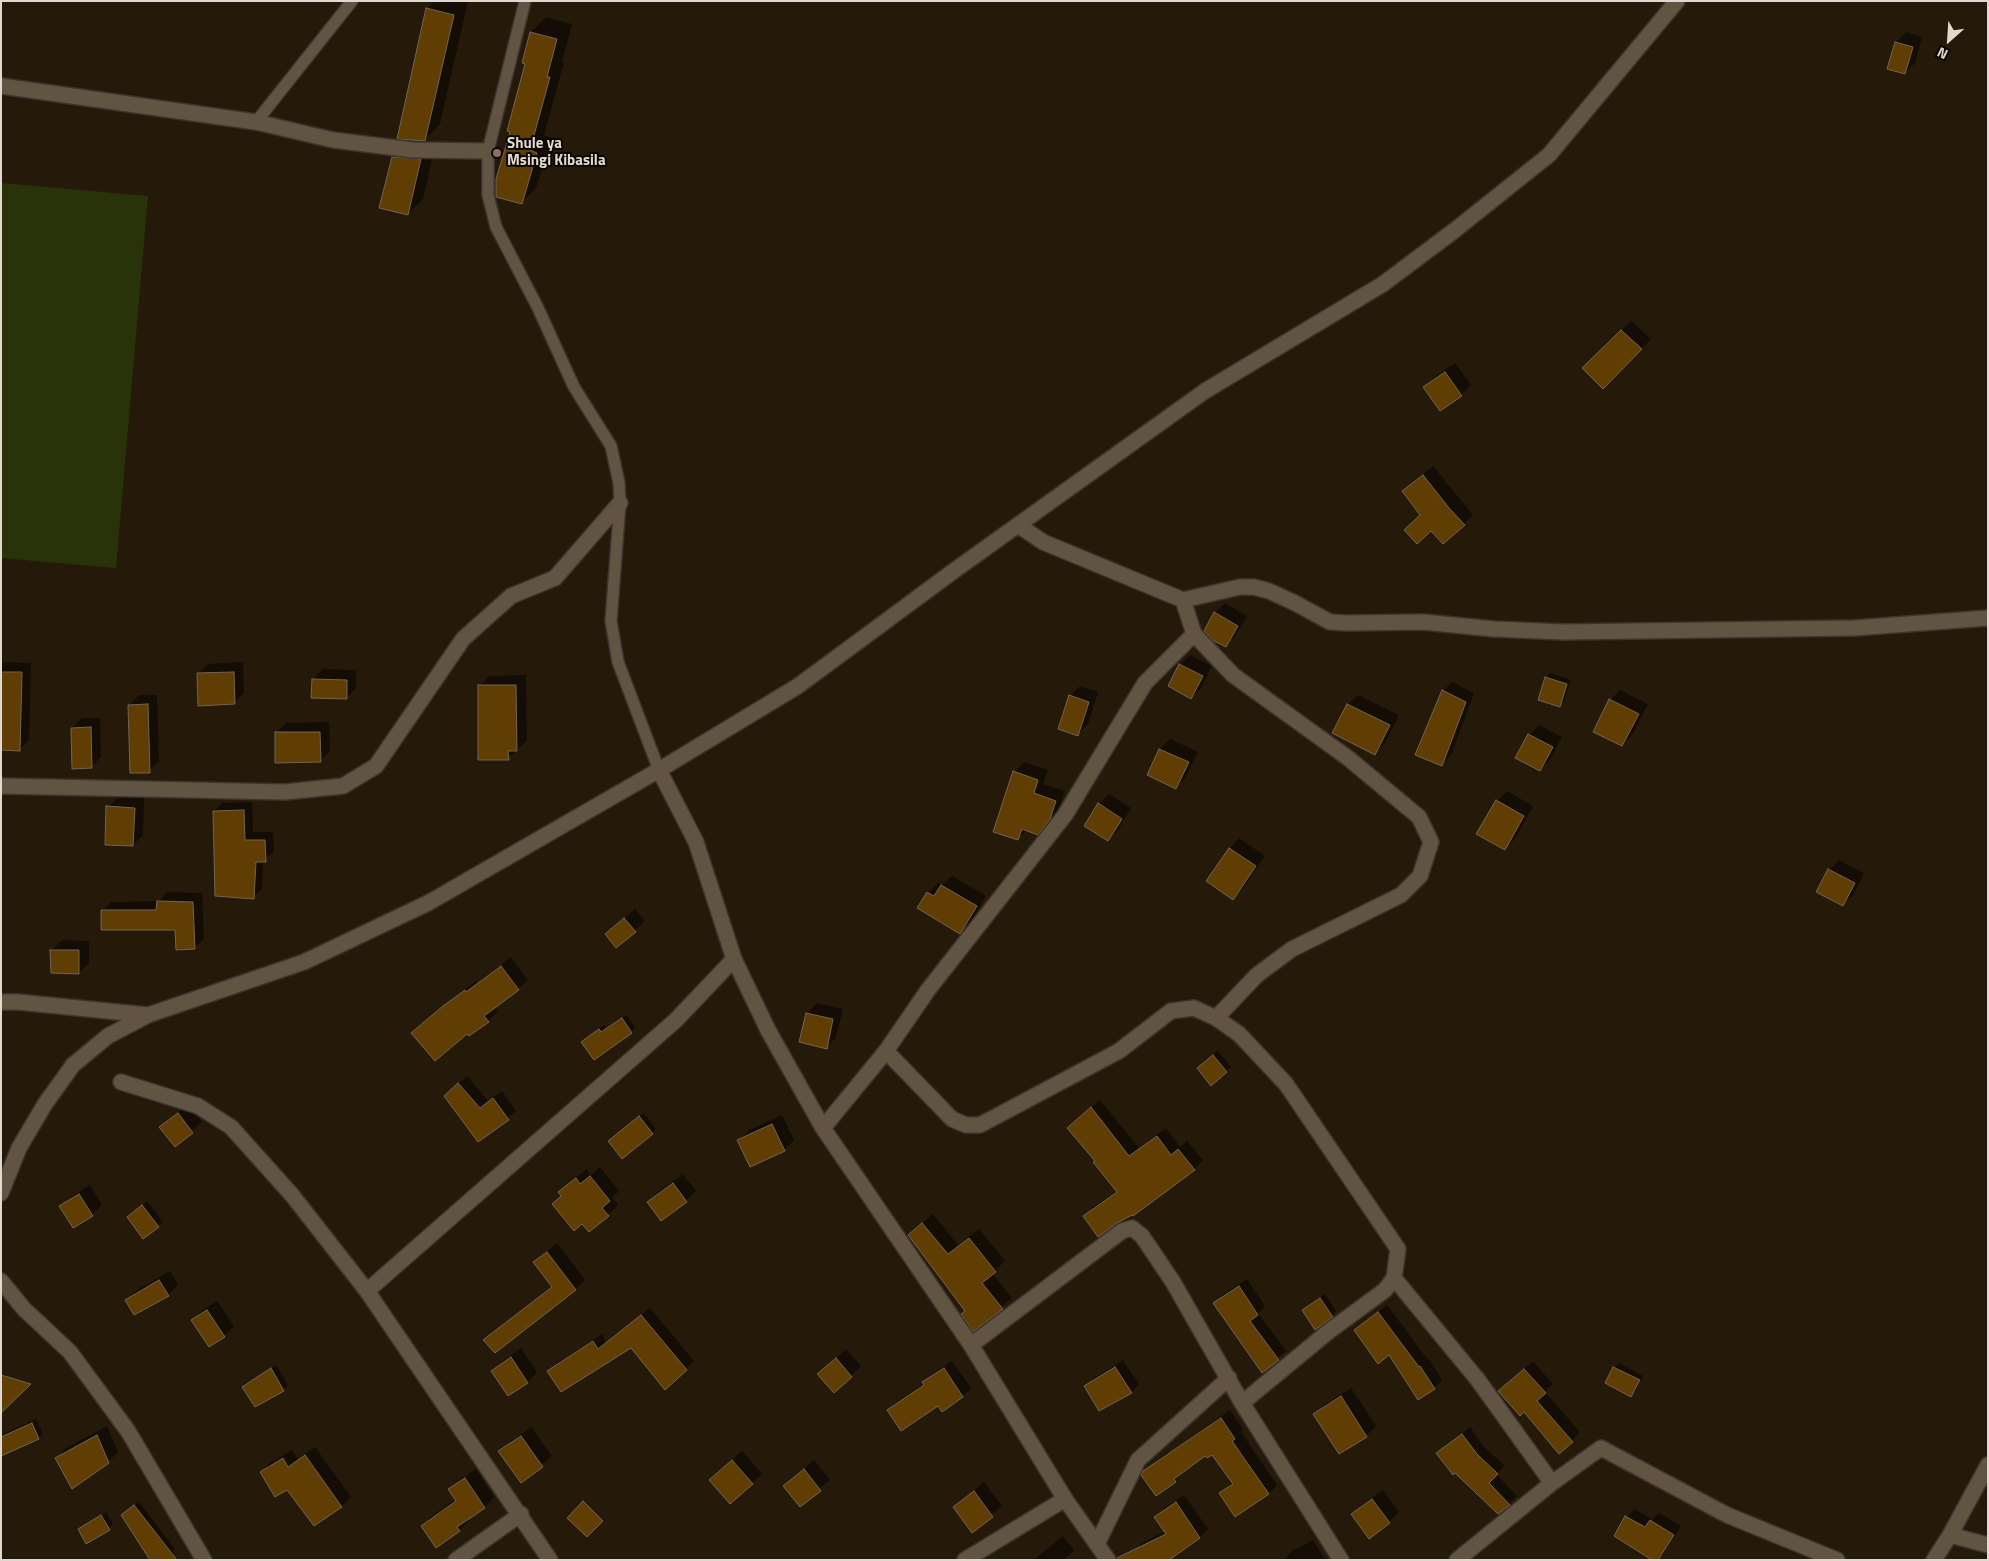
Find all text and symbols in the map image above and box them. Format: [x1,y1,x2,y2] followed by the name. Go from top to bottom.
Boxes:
[1924,15,1974,65] north arrow
[1933,42,1951,65] text: N
[507,135,606,170] place label: Shule ya Msingi Kibasila
[491,147,503,159] marker: Shule ya Msingi Kibasila

